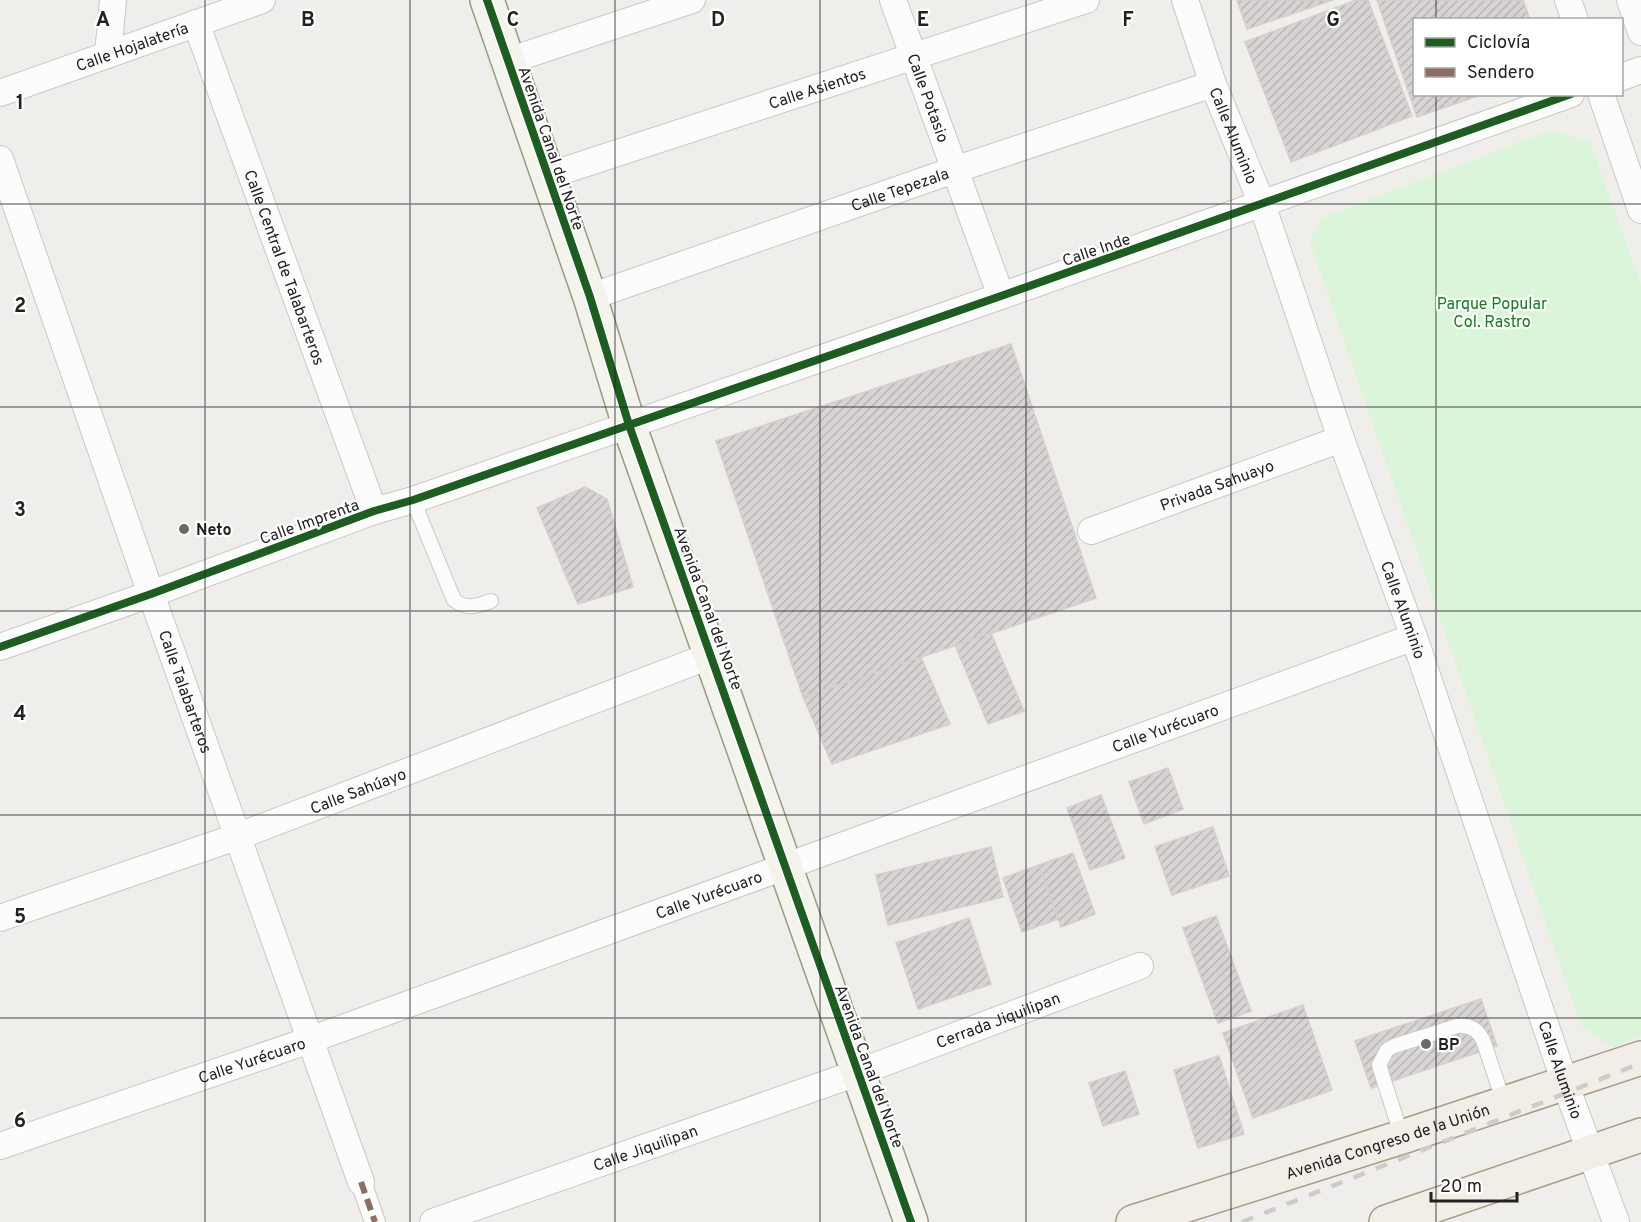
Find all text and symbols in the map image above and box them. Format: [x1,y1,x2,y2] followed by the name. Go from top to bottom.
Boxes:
[96,8,110,34] text: A
[301,8,315,34] text: B
[507,8,519,34] text: C
[711,8,725,34] text: D
[917,8,929,34] text: E
[1122,8,1134,34] text: F
[1326,8,1340,34] text: G
[1413,18,1623,96] legend
[74,19,192,77] street label: Calle Hojalatería
[1467,32,1530,55] text: Ciclovía
[901,51,952,146] street label: Calle Potasio
[1467,62,1534,85] text: Sendero
[513,64,588,233] street label: Avenida Canal del Norte
[766,65,869,115] street label: Calle Asientos
[1203,85,1261,188] street label: Calle Aluminio
[16,91,24,117] text: 1
[849,165,952,217] street label: Calle Tepezala
[238,168,328,368] street label: Calle Central de Talabarteros
[1060,230,1133,272] street label: Calle Inde
[14,294,26,320] text: 2
[1437,295,1547,333] park label: Parque Popular Col. Rastro
[1158,456,1277,517] street label: Privada Sahuayo
[257,496,362,550] street label: Calle Imprenta
[14,498,26,524] text: 3
[196,521,232,541] place label: Neto
[177,522,191,536] marker: Neto
[668,524,746,693] street label: Avenida Canal del Norte
[1375,559,1429,662] street label: Calle Aluminio
[153,628,215,756] street label: Calle Talabarteros
[1110,701,1222,758] street label: Calle Yurécuaro
[14,702,26,728] text: 4
[308,765,410,820] street label: Calle Sahúayo
[653,868,765,925] street label: Calle Yurécuaro
[14,905,26,931] text: 5
[829,982,907,1151] street label: Avenida Canal del Norte
[934,989,1063,1054] street label: Cerrada Jiquilipan
[1533,1019,1585,1122] street label: Calle Aluminio
[196,1034,309,1089] street label: Calle Yurécuaro
[1438,1036,1459,1056] place label: BP
[1419,1037,1433,1051] marker: BP
[1284,1101,1493,1185] street label: Avenida Congreso de la Unión
[14,1109,26,1135] text: 6
[591,1122,701,1177] street label: Calle Jiquilipan
[1431,1165,1516,1203] scale bar
[1440,1176,1482,1199] text: 20 m

